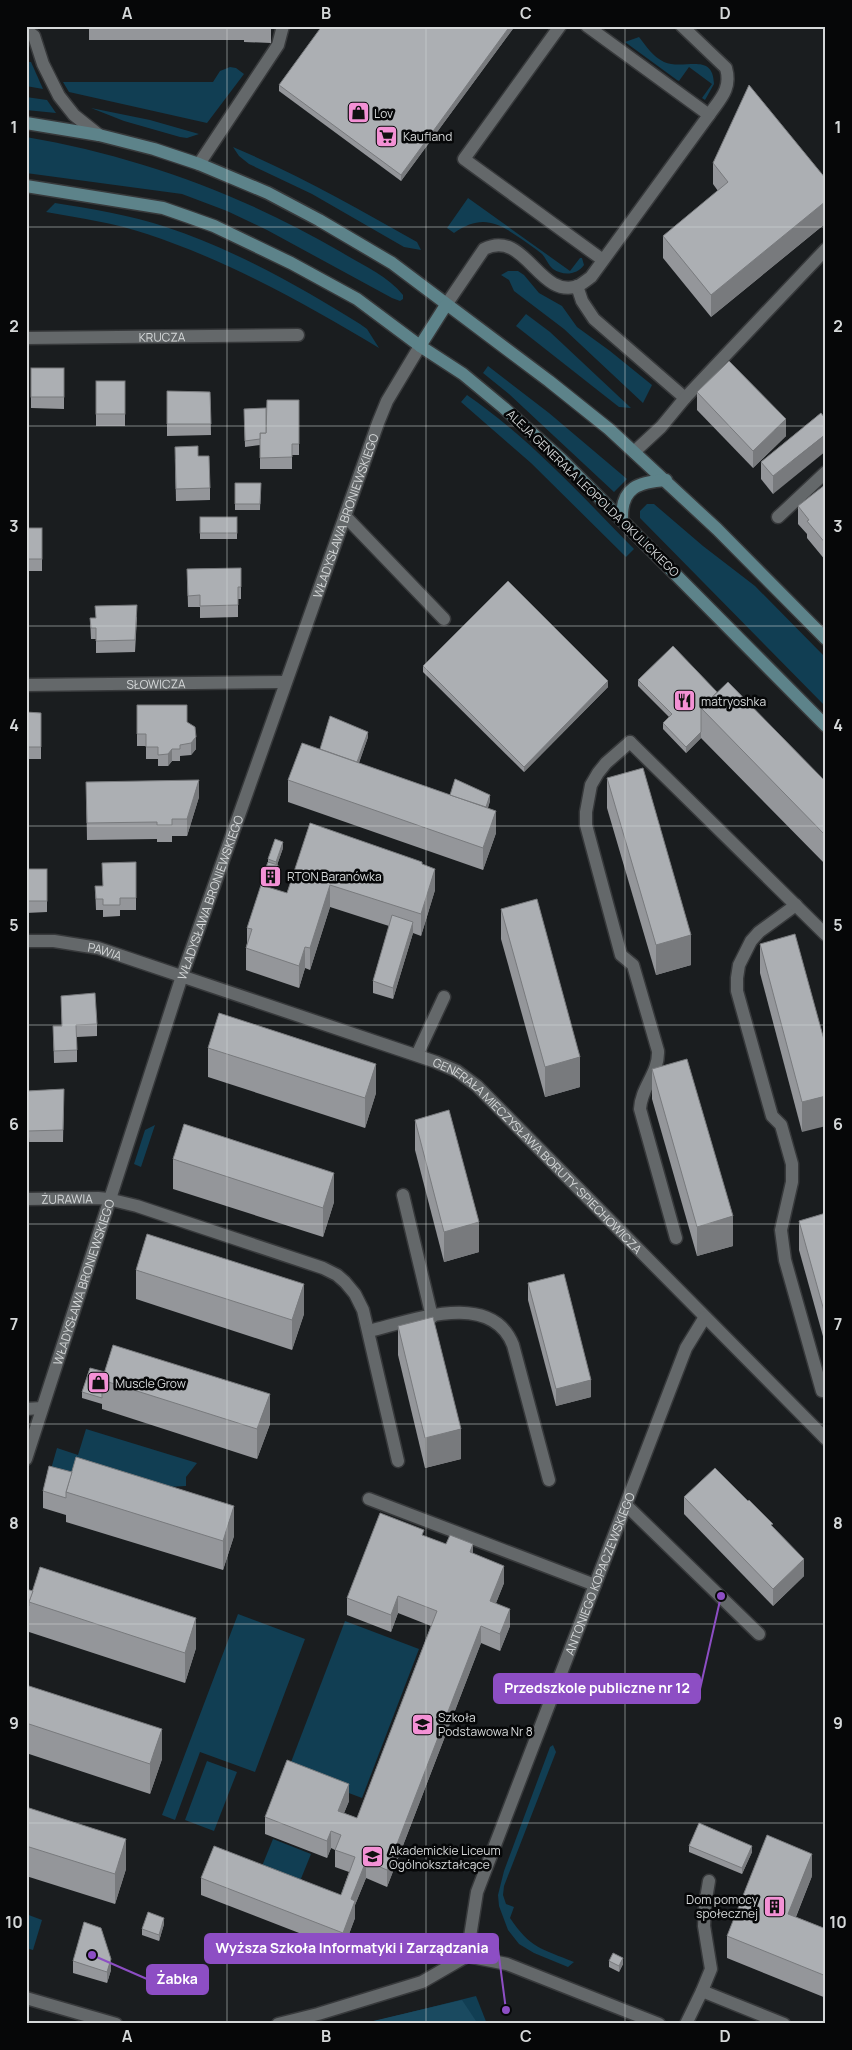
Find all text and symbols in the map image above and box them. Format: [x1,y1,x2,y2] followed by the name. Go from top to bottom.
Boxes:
[122,2,133,24] text: A
[321,2,331,24] text: B
[520,2,532,24] text: C
[719,2,731,24] text: D
[346,101,370,125] shop icon: Lov
[374,105,393,122] place label: Lov
[10,116,18,138] text: 1
[834,116,842,138] text: 1
[375,124,399,148] supermarket icon: Kaufland
[403,128,452,145] place label: Kaufland
[9,315,19,337] text: 2
[833,315,843,337] text: 2
[139,328,186,345] street label: KRUCZA
[503,406,683,581] street label: ALEJA GENERAŁA LEOPOLDA OKULICKIEGO
[308,431,382,600] street label: WŁADYSŁAWA BRONIEWSKIEGO
[9,515,19,537] text: 3
[833,515,843,537] text: 3
[126,675,186,692] street label: SŁOWICZA
[673,689,697,713] restaurant icon: matryoshka
[701,693,766,710] place label: matryoshka
[9,714,19,736] text: 4
[833,714,843,736] text: 4
[173,813,247,982] street label: WŁADYSŁAWA BRONIEWSKIEGO
[259,864,283,888] building icon: RTON Baranówka
[287,868,382,885] place label: RTON Baranówka
[9,914,19,936] text: 5
[833,914,843,936] text: 5
[87,938,125,964] street label: PAWIA
[430,1053,647,1257] street label: GENERAŁA MIECZYSŁAWA BORUTY-SPIECHOWICZA
[9,1113,19,1135] text: 6
[833,1113,843,1135] text: 6
[41,1190,93,1207] street label: ŻURAWIA
[48,1197,118,1367] street label: WŁADYSŁAWA BRONIEWSKIEGO
[10,1313,18,1335] text: 7
[834,1313,842,1335] text: 7
[87,1371,111,1395] shop icon: Muscle Grow
[115,1375,186,1392] place label: Muscle Grow
[560,1489,638,1657] street label: ANTONIEGO KOPACZEWSKIEGO
[9,1512,19,1534] text: 8
[833,1512,843,1534] text: 8
[494,1674,700,1703] callout: Przedszkole publiczne nr 12
[504,1678,690,1697] text: Przedszkole publiczne nr 12
[438,1709,533,1740] place label: Szkoła Podstawowa Nr 8
[9,1712,19,1734] text: 9
[410,1712,434,1736] school or university icon: Szkoła Podstawowa Nr 8
[833,1712,843,1734] text: 9
[389,1842,501,1873] place label: Akademickie Liceum Ogólnokształcące
[361,1845,385,1869] school or university icon: Akademickie Liceum Ogólnokształcące
[686,1891,759,1922] place label: Dom pomocy społecznej
[762,1894,786,1918] building icon: Dom pomocy społecznej
[5,1911,23,1933] text: 10
[829,1911,847,1933] text: 10
[205,1934,498,1963] callout: Wyższa Szkoła Informatyki i Zarządzania
[215,1938,489,1957] text: Wyższa Szkoła Informatyki i Zarządzania
[147,1965,208,1994] callout: Żabka
[156,1969,198,1988] text: Żabka
[122,2025,133,2047] text: A
[321,2025,331,2047] text: B
[520,2025,532,2047] text: C
[719,2025,731,2047] text: D

